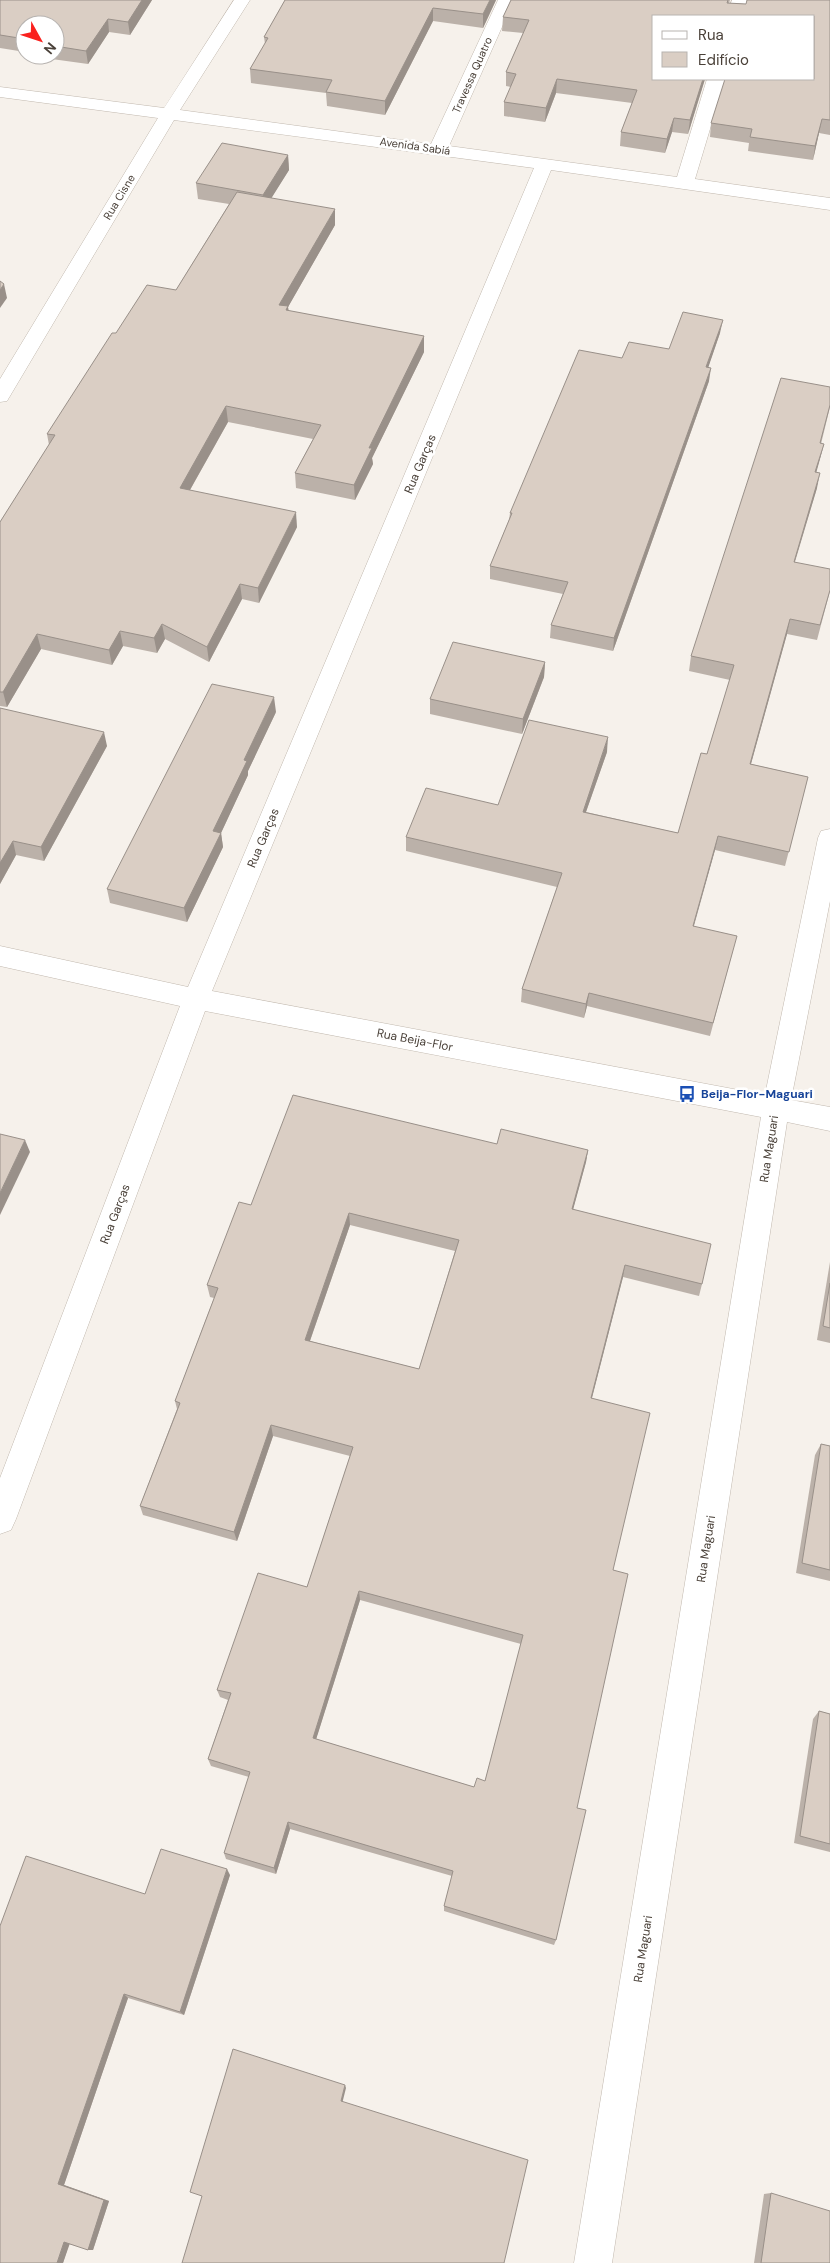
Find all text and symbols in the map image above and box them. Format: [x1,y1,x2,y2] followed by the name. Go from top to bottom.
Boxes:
[15,15,65,65] north arrow
[652,15,815,80] legend
[698,25,724,45] text: Rua
[449,34,495,116] street label: Travessa Quatro
[40,39,60,58] text: N
[698,50,749,70] text: Edifício
[379,134,451,158] street label: Avenida Sabiá
[100,172,138,222] street label: Rua Cisne
[400,432,440,496] street label: Rua Garças
[243,806,283,870] street label: Rua Garças
[376,1025,455,1055] street label: Rua Beija-Flor
[677,1084,697,1104] bus stop icon: Beija-Flor-Maguari
[701,1086,813,1102] place label: Beija-Flor-Maguari
[756,1114,782,1184] street label: Rua Maguari
[96,1182,134,1246] street label: Rua Garças
[693,1514,719,1584] street label: Rua Maguari
[630,1914,656,1984] street label: Rua Maguari

